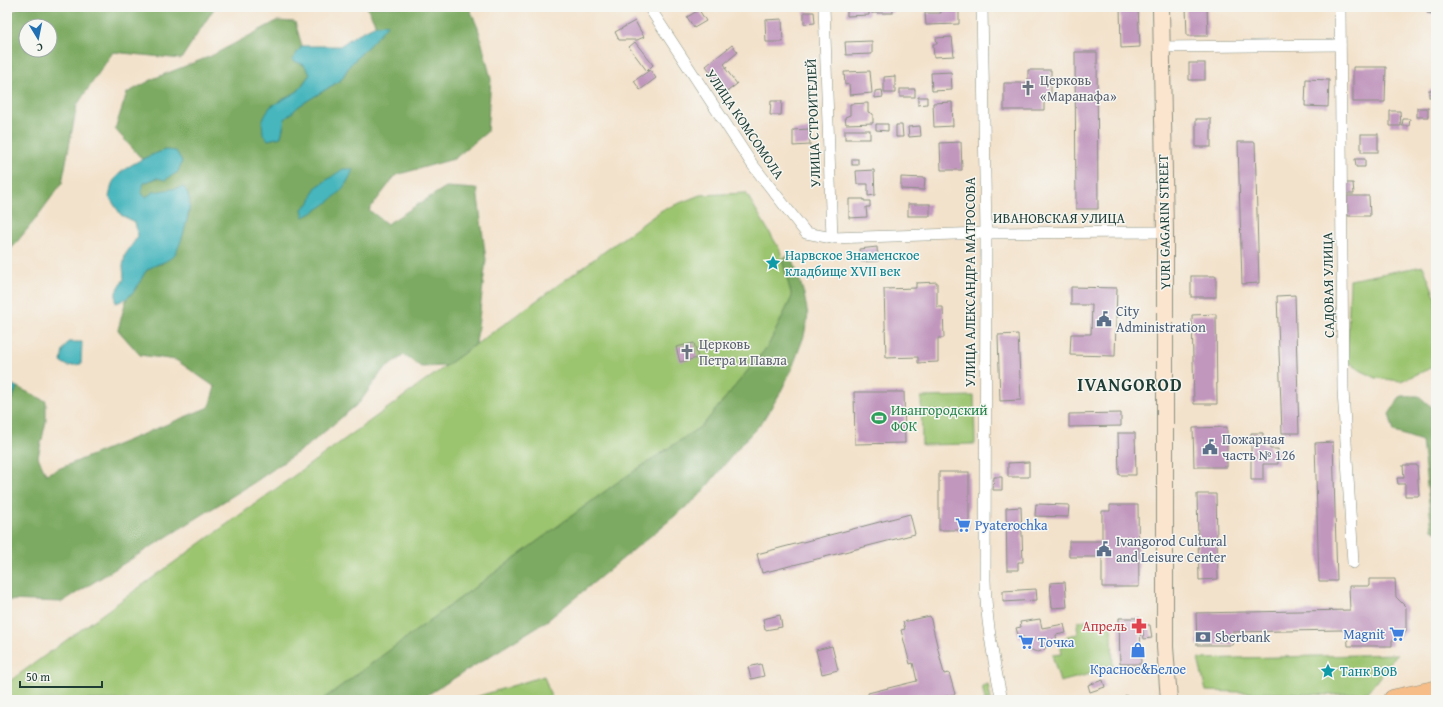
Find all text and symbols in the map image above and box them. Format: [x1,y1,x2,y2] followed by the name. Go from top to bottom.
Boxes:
[18,18,58,58] north arrow
[35,39,44,56] text: С
[801,58,825,188] street label: УЛИЦА СТРОИТЕЛЕЙ
[701,65,790,183] street label: УЛИЦА КОМСОМОЛА
[1040,70,1117,106] place label: Церковь «Маранафа»
[1019,79,1037,97] church icon: Церковь «Маранафа»
[1153,154,1175,290] street label: YURI GAGARIN STREET
[960,177,980,387] street label: УЛИЦА АЛЕКСАНДРА МАТРОСОВА
[993,208,1125,228] street label: ИВАНОВСКАЯ УЛИЦА
[1317,232,1339,338] street label: САДОВАЯ УЛИЦА
[785,245,920,281] place label: Нарвское Знаменское кладбище XVII век
[764,254,782,272] place icon: Нарвское Знаменское кладбище XVII век
[1116,301,1206,337] place label: City Administration
[1095,310,1113,328] public building icon: City Administration
[699,334,787,370] place label: Церковь Петра и Павла
[678,343,696,361] church icon: Церковь Петра и Павла
[1077,371,1183,398] district label: IVANGOROD
[891,400,988,436] place label: Ивангородский ФОК
[870,409,888,427] sports icon: Ивангородский ФОК
[1222,429,1296,465] place label: Пожарная часть № 126
[1201,438,1219,456] public building icon: Пожарная часть № 126
[975,515,1048,535] place label: Pyaterochka
[954,516,972,534] supermarket icon: Pyaterochka
[1116,531,1227,567] place label: Ivangorod Cultural and Leisure Center
[1095,540,1113,558] public building icon: Ivangorod Cultural and Leisure Center
[1082,616,1127,636] place label: Апрель
[1130,617,1148,635] pharmacy icon: Апрель
[1343,624,1385,644] place label: Magnit
[1388,625,1406,643] supermarket icon: Magnit
[1215,627,1271,647] place label: Sberbank
[1194,628,1212,646] bank icon: Sberbank
[1038,632,1075,652] place label: Точка
[1017,633,1035,651] supermarket icon: Точка
[1129,641,1147,659] shop icon: Красное&Белое
[1090,659,1187,679] place label: Красное&Белое
[1340,661,1397,681] place label: Танк ВОВ
[1319,662,1337,680] place icon: Танк ВОВ
[20,663,102,689] scale bar
[26,668,50,685] text: 50 m

